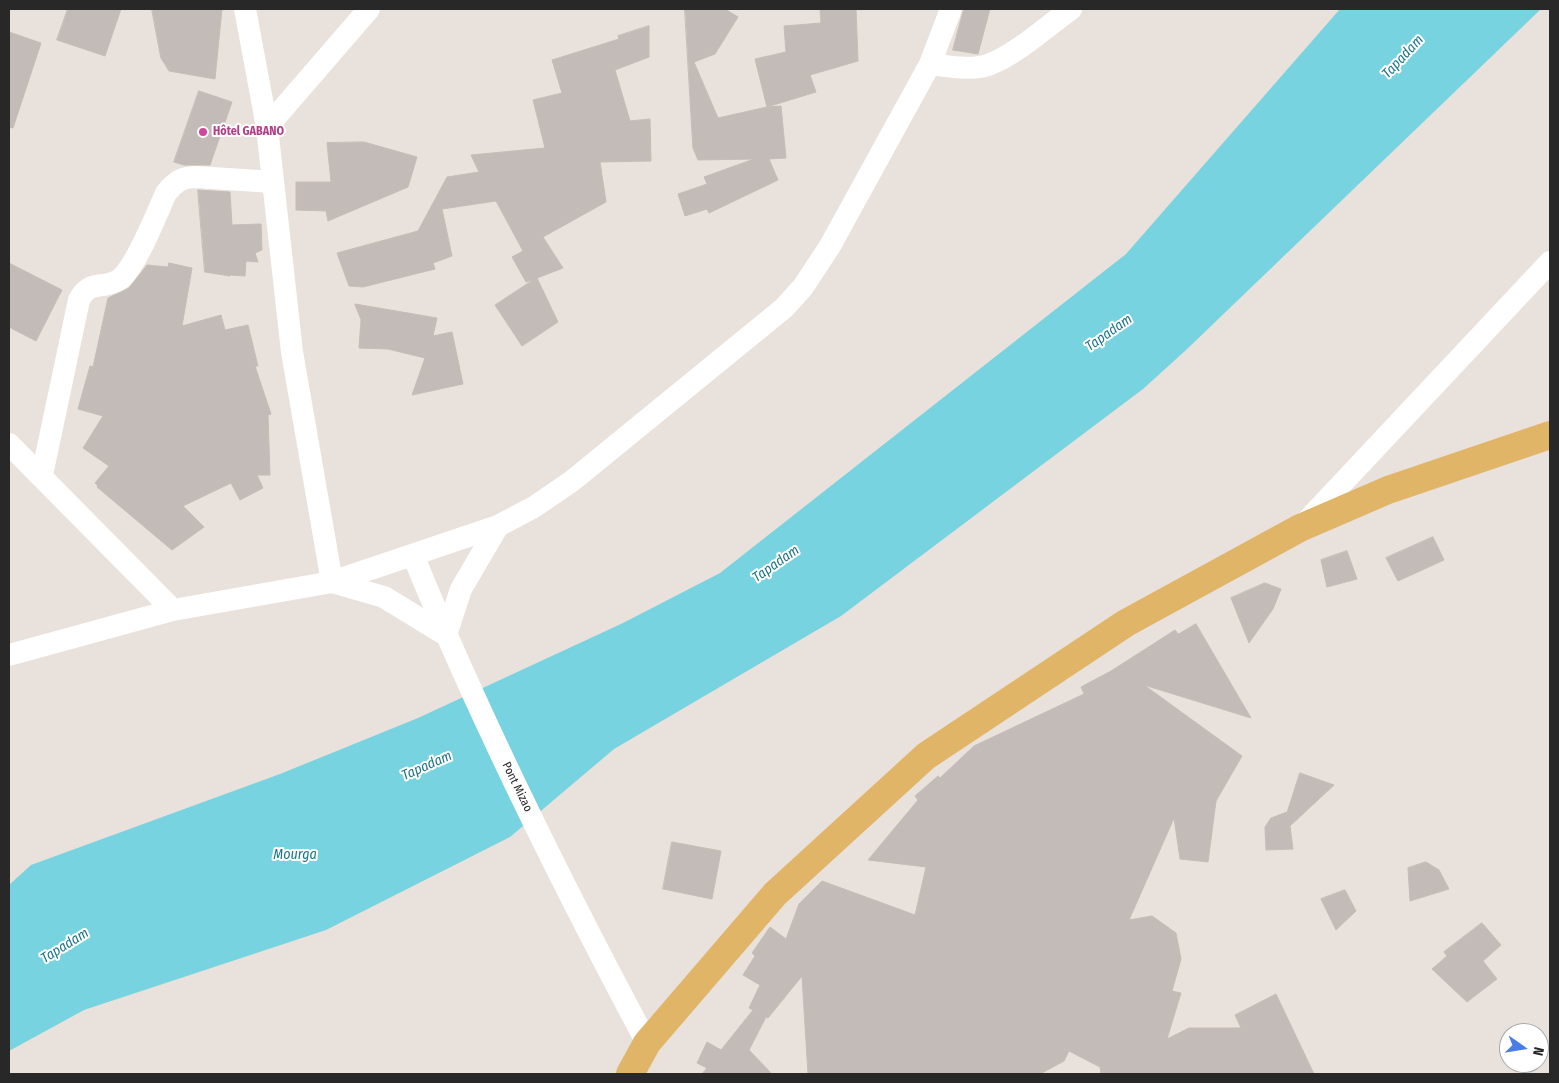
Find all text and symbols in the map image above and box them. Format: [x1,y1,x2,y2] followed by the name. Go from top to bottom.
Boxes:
[1379,32,1427,82] water label: Tapadam
[213,125,284,139] place label: Hôtel GABANO
[197,126,209,138] marker: Hôtel GABANO
[1082,311,1136,355] water label: Tapadam
[749,542,803,586] water label: Tapadam
[399,748,455,784] water label: Tapadam
[499,760,535,814] street label: Pont Mizao
[273,847,317,863] water label: Mourga
[38,925,92,967] water label: Tapadam
[1499,1023,1549,1073] north arrow
[1529,1045,1547,1057] text: N

